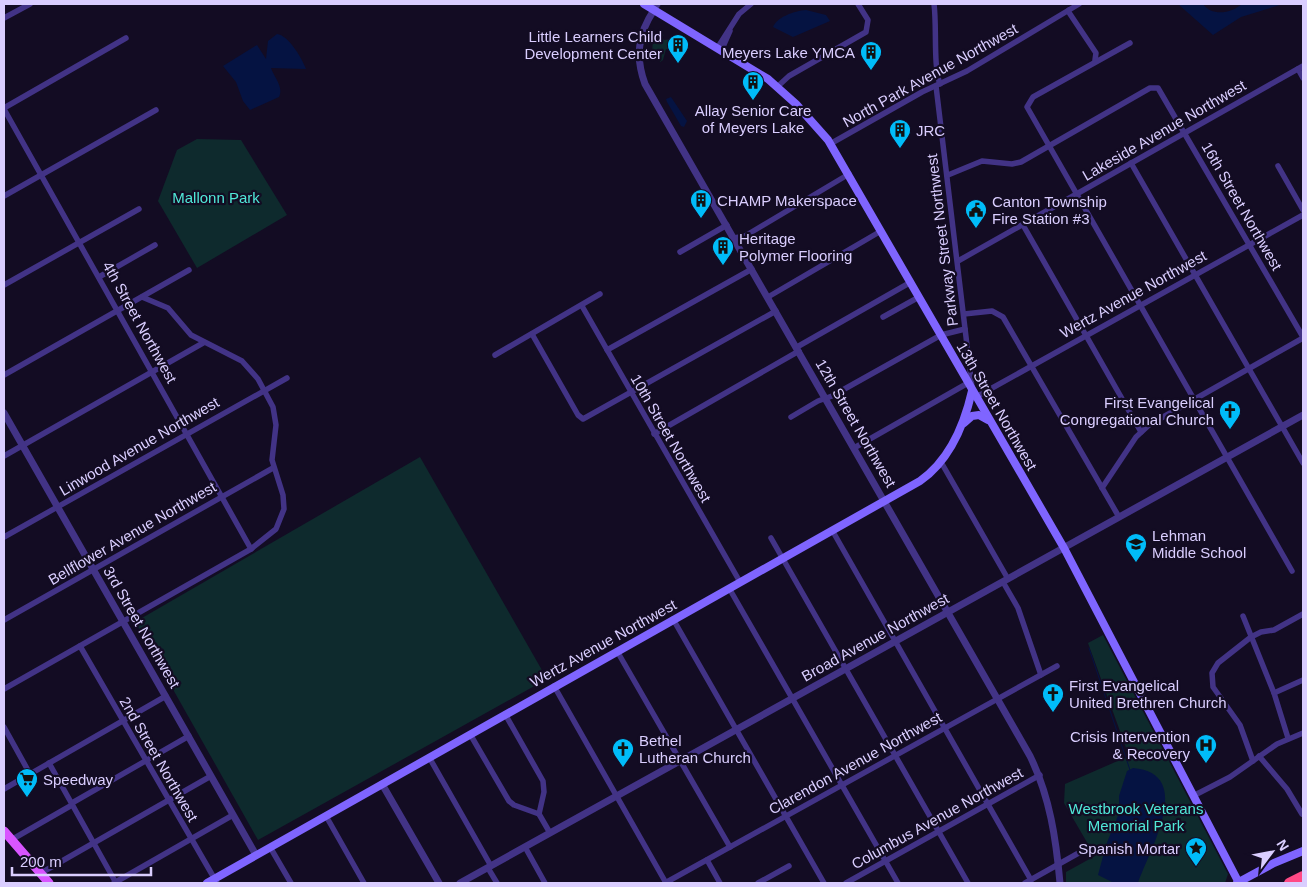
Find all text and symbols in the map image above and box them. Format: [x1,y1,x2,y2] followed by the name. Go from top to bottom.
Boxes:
[840,19,1021,130] street label: North Park Avenue Northwest
[524,28,662,62] place label: Little Learners Child Development Center
[666,33,690,64] building icon: Little Learners Child Development Center
[859,40,883,71] building icon: Meyers Lake YMCA
[722,44,855,61] place label: Meyers Lake YMCA
[741,70,765,101] building icon: Allay Senior Care of Meyers Lake
[1079,76,1249,184] street label: Lakeside Avenue Northwest
[695,102,811,136] place label: Allay Senior Care of Meyers Lake
[888,118,912,149] building icon: JRC
[916,122,945,139] place label: JRC
[1198,139,1286,274] street label: 16th Street Northwest
[923,152,961,327] street label: Parkway Street Northwest
[689,188,713,219] building icon: CHAMP Makerspace
[172,189,260,206] park label: Mallonn Park
[717,192,857,209] place label: CHAMP Makerspace
[992,193,1107,227] place label: Canton Township Fire Station #3
[964,198,988,229] public building icon: Canton Township Fire Station #3
[739,230,852,264] place label: Heritage Polymer Flooring
[711,235,735,266] building icon: Heritage Polymer Flooring
[1057,246,1210,341] street label: Wertz Avenue Northwest
[99,258,181,387] street label: 4th Street Northwest
[953,339,1041,474] street label: 13th Street Northwest
[812,356,900,491] street label: 12th Street Northwest
[627,371,715,506] street label: 10th Street Northwest
[56,393,223,499] street label: Linwood Avenue Northwest
[1060,394,1214,428] place label: First Evangelical Congregational Church
[1218,399,1242,430] church icon: First Evangelical Congregational Church
[45,478,220,588] street label: Bellflower Avenue Northwest
[1152,527,1246,561] place label: Lehman Middle School
[1124,532,1148,563] school or university icon: Lehman Middle School
[100,563,184,692] street label: 3rd Street Northwest
[798,589,952,685] street label: Broad Avenue Northwest
[527,595,680,690] street label: Wertz Avenue Northwest
[1069,677,1227,711] place label: First Evangelical United Brethren Church
[1041,682,1065,713] church icon: First Evangelical United Brethren Church
[116,694,202,825] street label: 2nd Street Northwest
[766,708,945,818] street label: Clarendon Avenue Northwest
[1070,728,1190,762] place label: Crisis Intervention & Recovery
[639,732,751,766] place label: Bethel Lutheran Church
[1194,733,1218,764] hospital icon: Crisis Intervention & Recovery
[611,737,635,768] church icon: Bethel Lutheran Church
[848,763,1026,872] street label: Columbus Avenue Northwest
[15,767,39,798] supermarket icon: Speedway
[43,771,114,788] place label: Speedway
[1069,800,1203,834] park label: Westbrook Veterans Memorial Park
[1247,827,1297,877] north arrow
[1184,836,1208,867] place icon: Spanish Mortar
[1274,837,1292,854] text: N
[1078,840,1180,857] place label: Spanish Mortar
[12,844,151,876] scale bar
[20,853,62,870] text: 200 m

